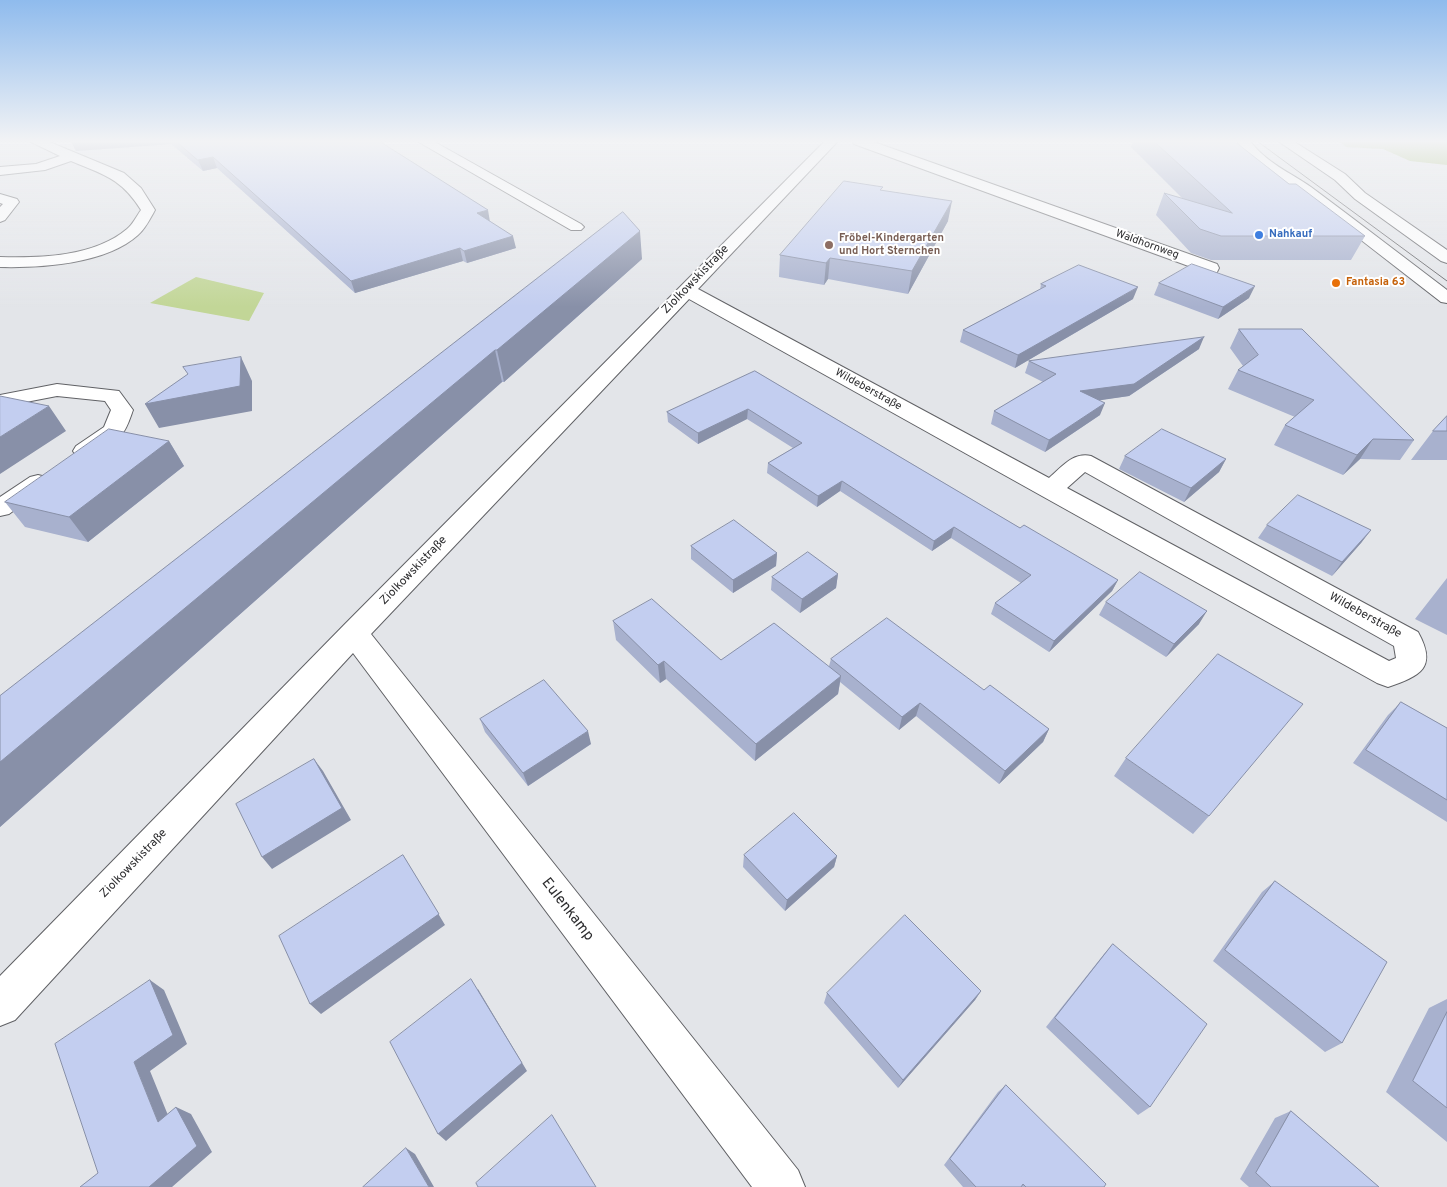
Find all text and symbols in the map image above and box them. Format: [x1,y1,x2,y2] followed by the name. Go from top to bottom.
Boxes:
[1113,227,1181,263] street label: Waldhornweg
[1269,228,1312,242] place label: Nahkauf
[1253,229,1265,241] marker: Nahkauf
[839,232,944,258] place label: Fröbel-Kindergarten und Hort Sternchen
[823,239,835,251] marker: Fröbel-Kindergarten und Hort Sternchen
[659,243,733,317] street label: Ziolkowskistraße
[1346,276,1405,290] place label: Fantasia 63
[1330,277,1342,289] marker: Fantasia 63
[832,366,904,414] street label: Wildeberstraße
[377,534,451,608] street label: Ziolkowskistraße
[1326,590,1404,642] street label: Wildeberstraße
[97,827,171,901] street label: Ziolkowskistraße
[537,875,597,945] street label: Eulenkamp

